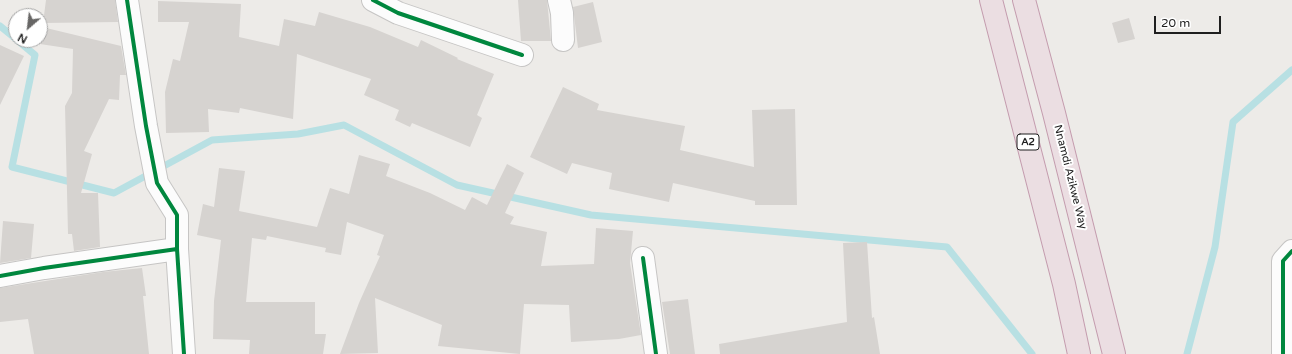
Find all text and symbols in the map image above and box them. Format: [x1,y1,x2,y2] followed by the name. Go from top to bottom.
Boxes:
[8,8,48,48] north arrow
[1156,8,1223,34] scale bar
[1161,16,1190,30] text: 20 m
[16,30,30,46] text: N
[1051,123,1089,231] street label: Nnamdi Azikwe Way
[1017,134,1039,150] road number: A2

